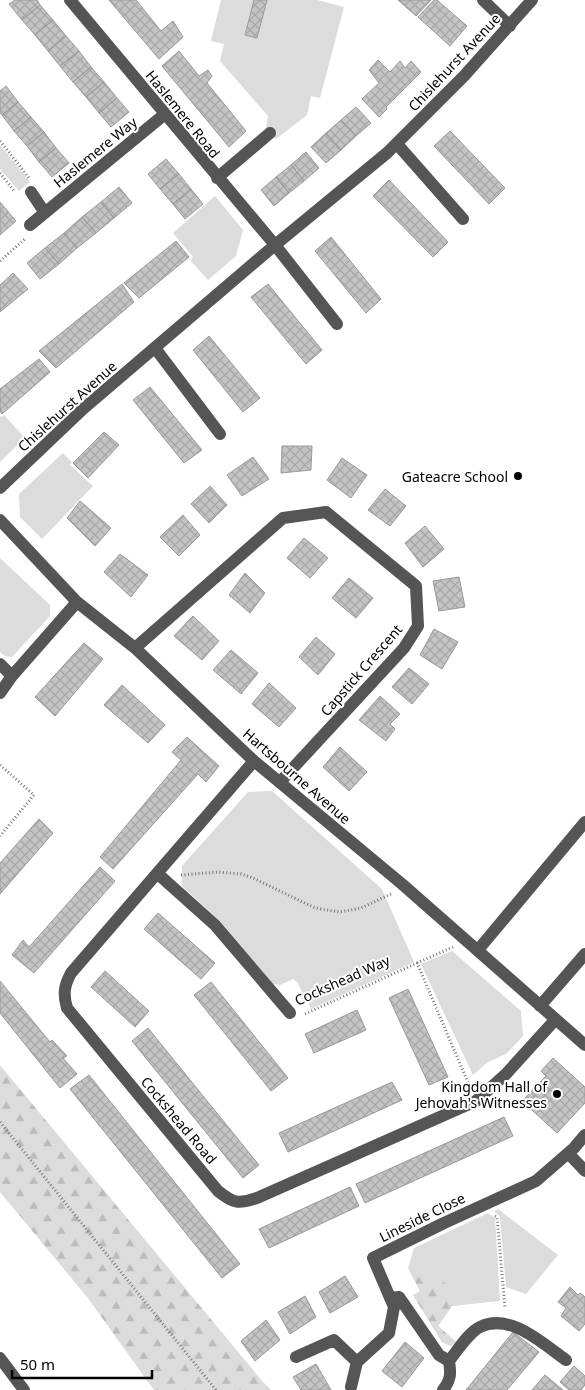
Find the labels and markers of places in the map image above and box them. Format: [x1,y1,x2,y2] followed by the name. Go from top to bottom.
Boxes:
[402,467,508,486] place label: Gateacre School
[512,470,524,482] marker: Gateacre School
[414,1077,548,1112] place label: Kingdom Hall of Jehovah's Witnesses
[551,1088,563,1100] marker: Kingdom Hall of Jehovah's Witnesses

